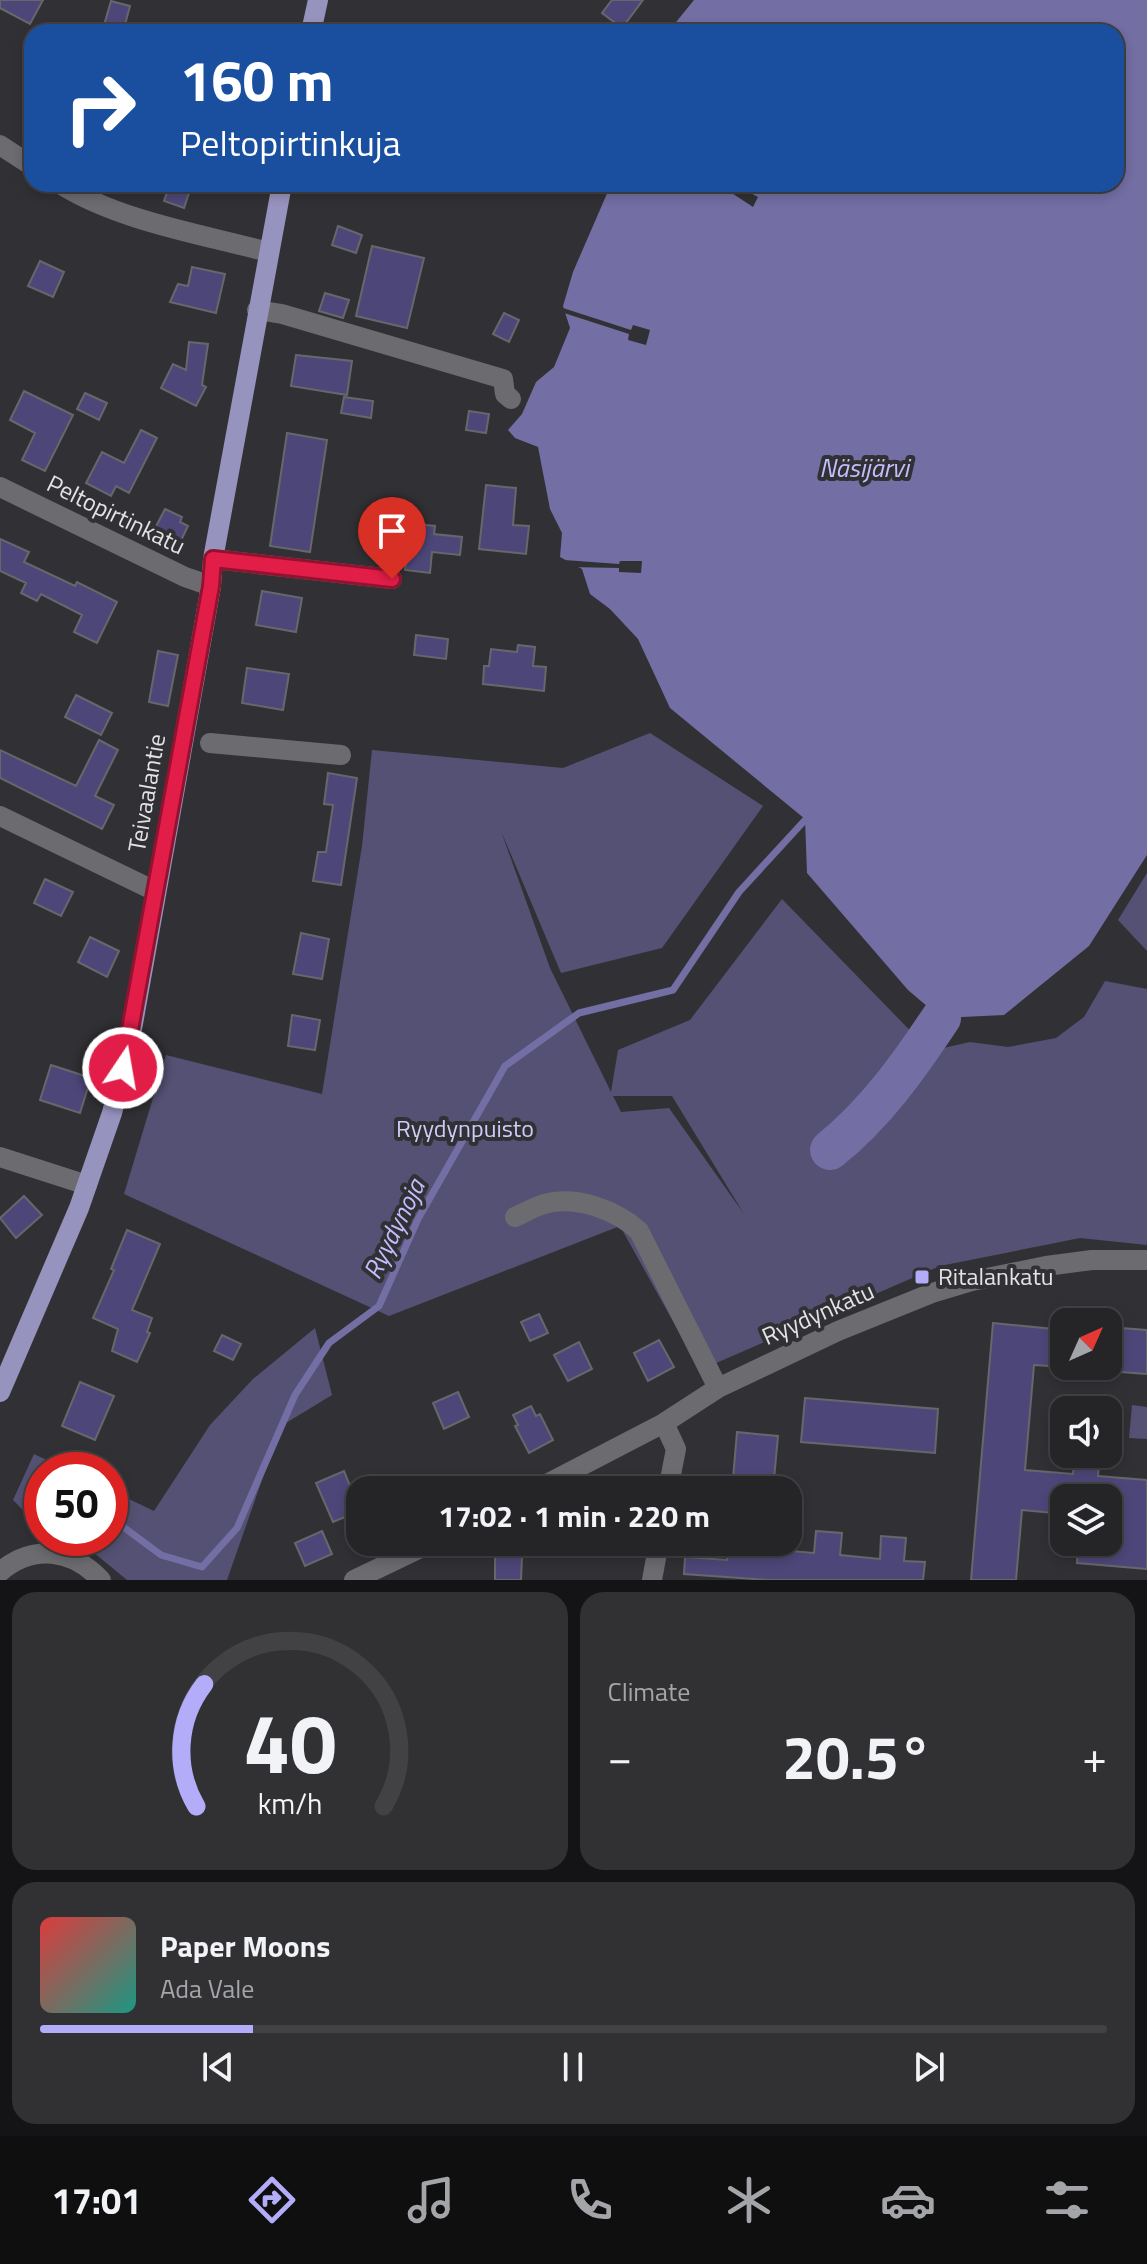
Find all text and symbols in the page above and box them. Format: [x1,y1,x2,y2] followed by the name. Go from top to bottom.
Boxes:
[180,38,333,123] text: 160 m
[48,56,152,160] icon: right
[180,115,401,170] text: Peltopirtinkuja
[819,448,911,487] water label: Näsijärvi
[41,465,192,563] street label: Peltopirtinkatu
[358,497,426,579] pin
[370,509,414,553] icon: arrive
[118,731,174,855] street label: Teivaalantie
[81,1026,165,1110] position arrow
[396,1110,534,1146] park label: Ryydynpuisto
[353,1170,435,1285] water label: Ryydynoja
[938,1258,1054,1294] place label: Ritalankatu
[913,1268,931,1286] marker: Ritalankatu
[756,1272,880,1354] street label: Ryydynkatu
[1050,1308,1122,1380] north arrow
[1050,1308,1122,1556] map controls
[1050,1396,1122,1468] button: sound
[24,1452,128,1556] speed limit sign: 50
[1050,1484,1122,1556] button: layers
[438,1493,710,1539] text: 17:02 · 1 min · 220 m
[608,1672,690,1711] text: Climate
[243,1679,336,1805] text: 40
[782,1711,932,1802] text: 20.5°
[608,1723,632,1790] text: −
[1082,1723,1107,1790] text: +
[257,1782,322,1825] text: km/h
[160,1923,330,1969] text: Paper Moons
[160,1969,254,2008] text: Ada Vale
[196,2045,240,2089] icon: previous
[551,2045,595,2089] icon: pause
[907,2045,951,2089] icon: next
[244,2172,300,2228] icon: directions
[403,2172,459,2228] icon: music
[562,2172,618,2228] icon: phone
[721,2172,777,2228] icon: climate
[880,2172,936,2228] icon: car
[1039,2172,1095,2228] icon: filters
[52,2173,141,2228] text: 17:01

